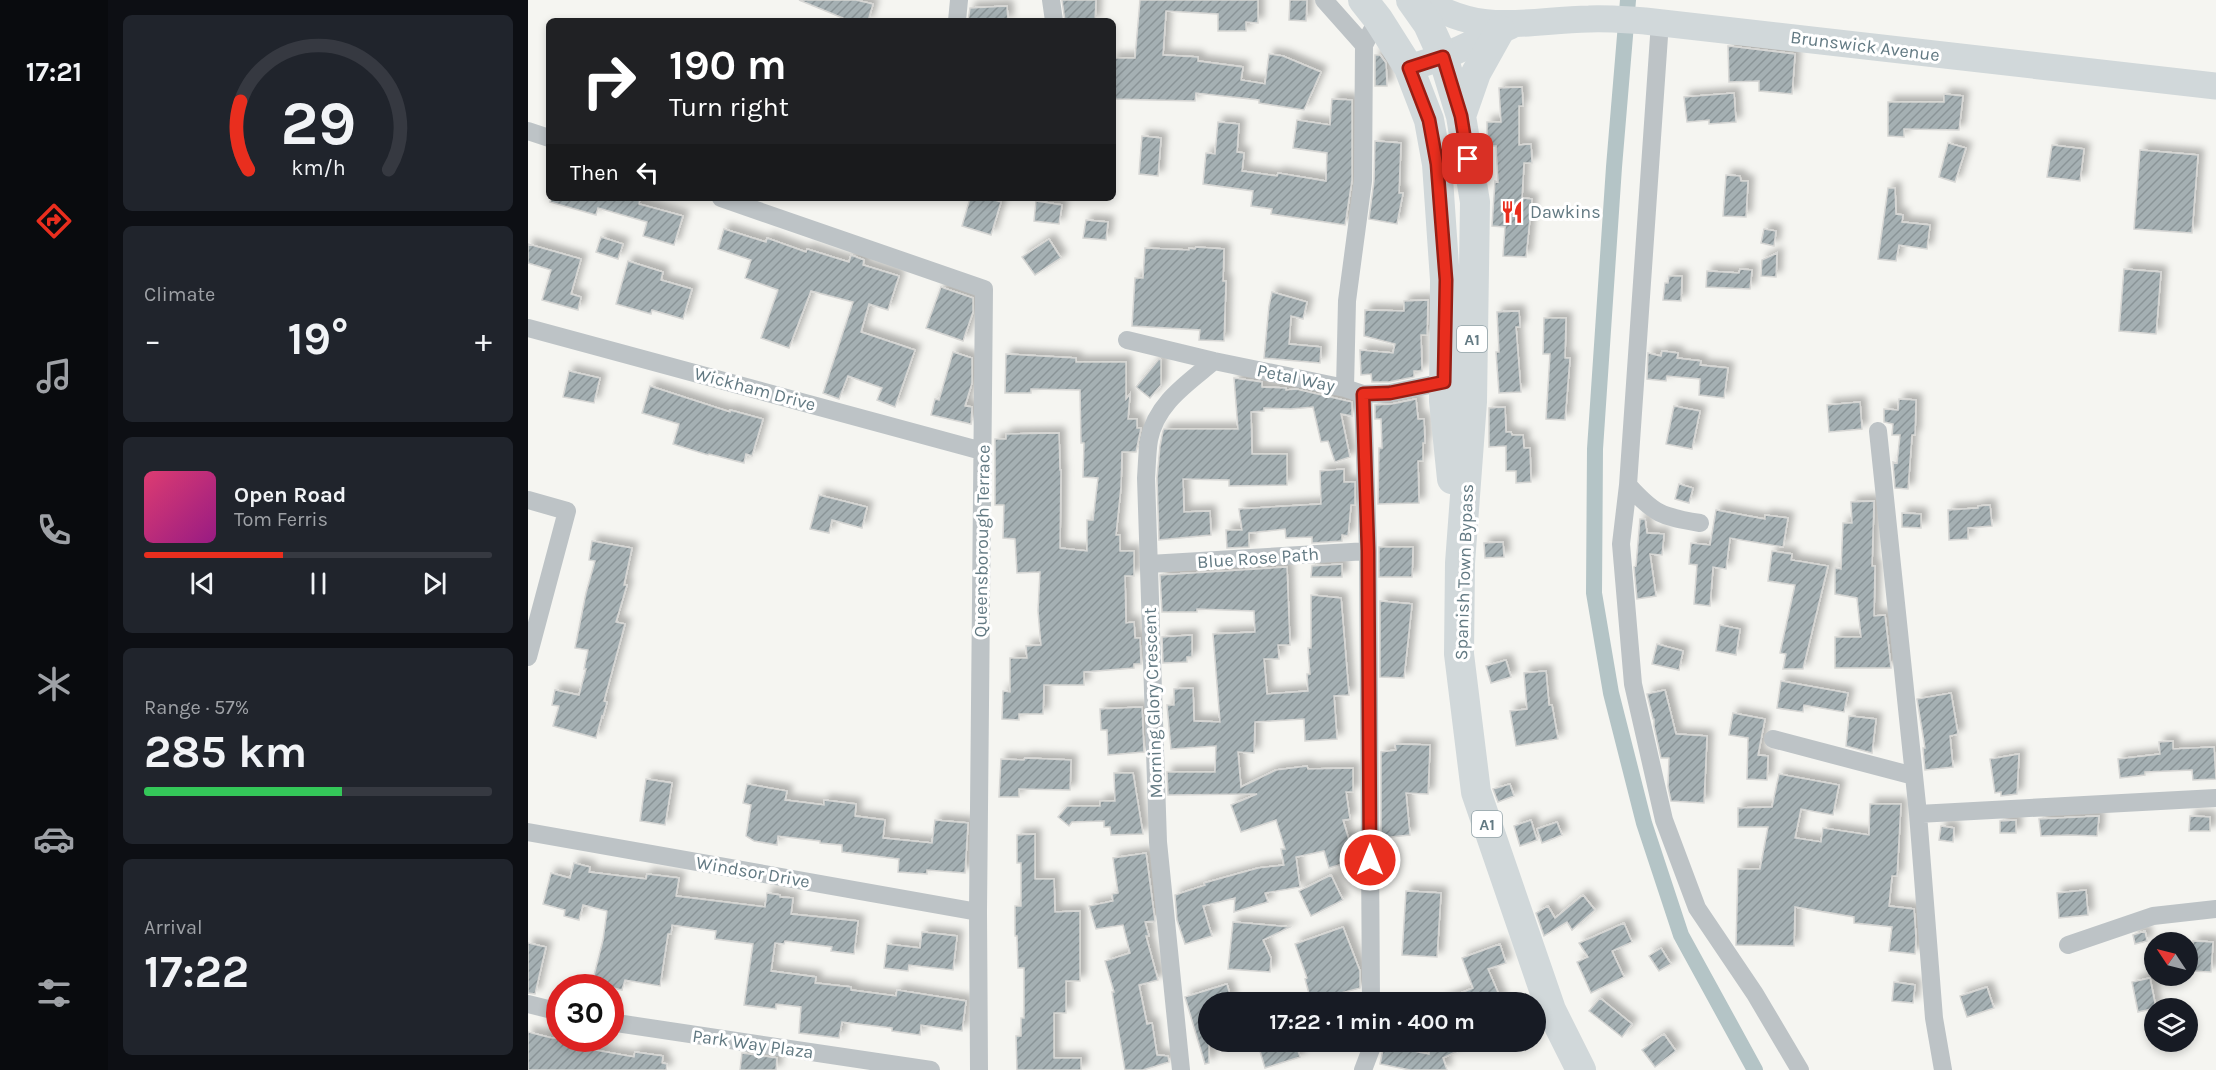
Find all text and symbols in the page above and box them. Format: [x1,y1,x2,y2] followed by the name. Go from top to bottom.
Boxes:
[1789,26,1941,66] street label: Brunswick Avenue
[669,40,787,90] text: 190 m
[570,42,648,120] icon: right
[26,56,82,88] text: 17:21
[280,87,356,160] text: 29
[669,91,789,123] text: Turn right
[1442,133,1493,184] pin
[1451,142,1484,175] icon: arrive
[291,155,345,180] text: km/h
[631,156,664,189] icon: left
[570,160,619,186] text: Then
[1499,199,1525,225] restaurant icon: Dawkins
[33,200,75,242] icon: directions
[1530,201,1601,223] place label: Dawkins
[144,283,215,306] text: Climate
[288,313,348,365] text: 19°
[144,321,161,359] text: −
[475,321,492,359] text: +
[1457,326,1487,352] road number: A1
[33,355,75,397] icon: music
[1255,359,1338,397] street label: Petal Way
[692,362,818,416] street label: Wickham Drive
[969,444,995,638] street label: Queensborough Terrace
[234,482,346,508] text: Open Road
[1450,483,1478,661] street label: Spanish Town Bypass
[234,508,328,531] text: Tom Ferris
[33,509,75,551] icon: phone
[1196,543,1320,573] street label: Blue Rose Path
[186,567,219,600] icon: previous
[302,567,335,600] icon: pause
[418,567,451,600] icon: next
[1139,607,1167,799] street label: Morning Glory Crescent
[33,663,75,705] icon: climate
[144,696,249,719] text: Range · 57%
[144,726,307,778] text: 285 km
[1472,811,1502,837] road number: A1
[33,818,75,860] icon: car
[1338,828,1402,892] position arrow
[694,851,812,893] street label: Windsor Drive
[144,916,203,939] text: Arrival
[2144,932,2198,986] north arrow
[2144,932,2198,1052] map controls
[144,946,249,998] text: 17:22
[33,972,75,1014] icon: filters
[546,974,624,1052] speed limit sign: 30
[2144,998,2198,1052] button: layers
[1269,1009,1475,1035] text: 17:22 · 1 min · 400 m
[691,1025,815,1063] street label: Park Way Plaza

